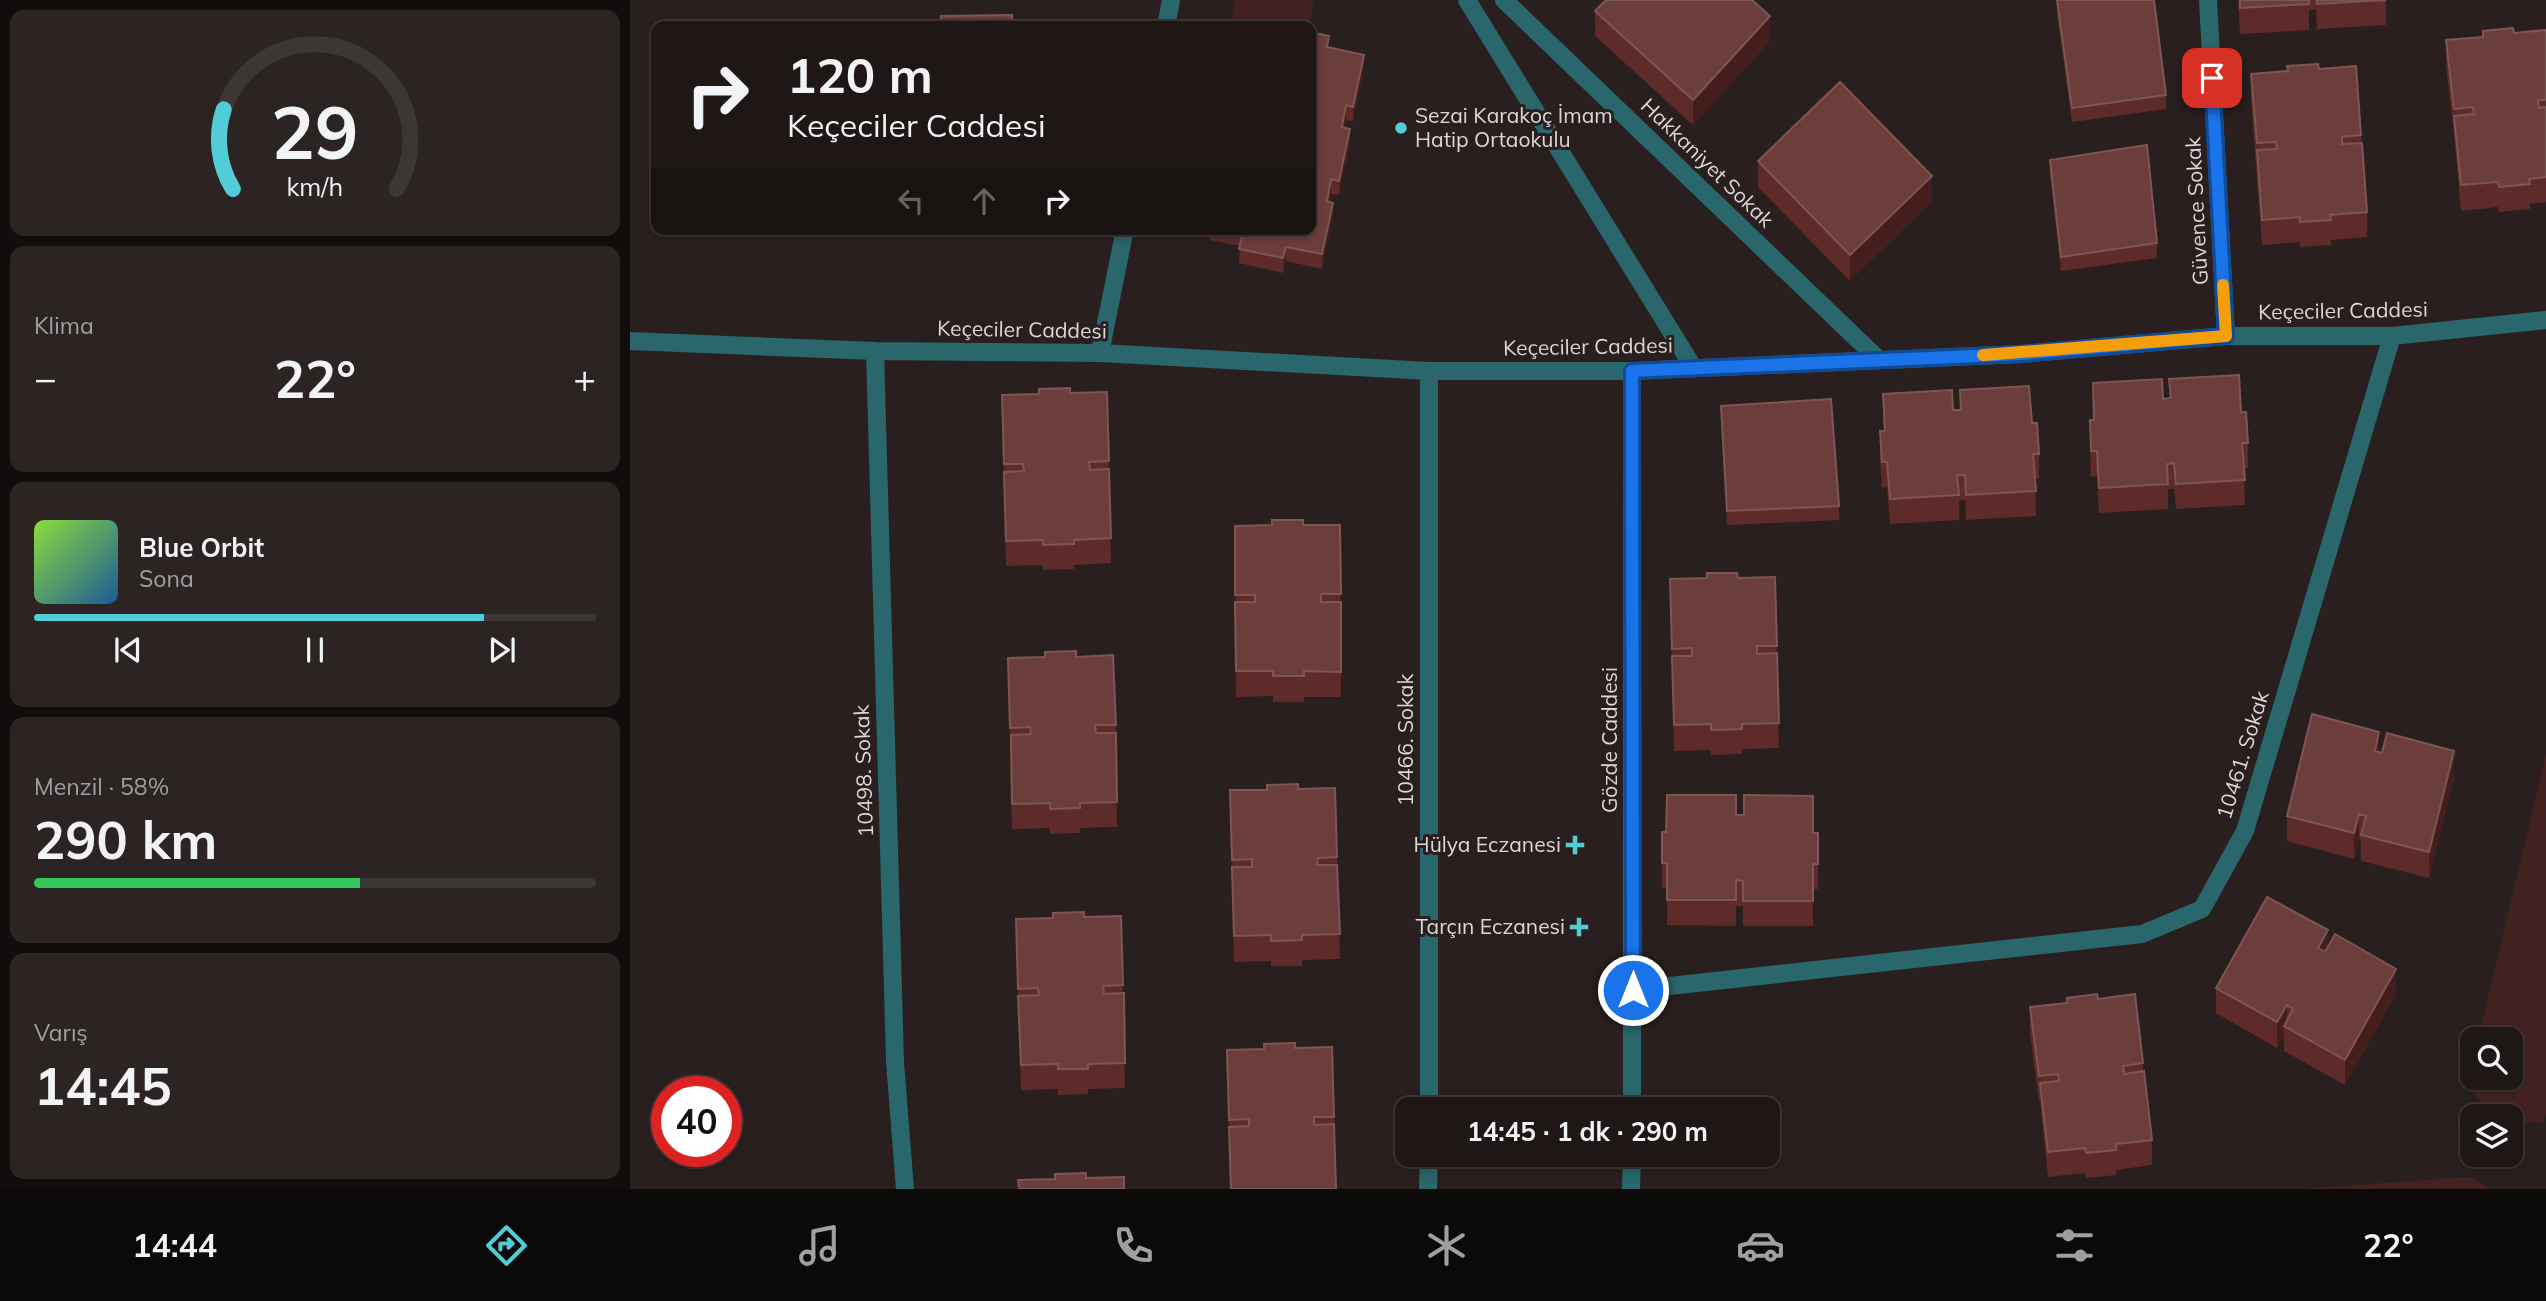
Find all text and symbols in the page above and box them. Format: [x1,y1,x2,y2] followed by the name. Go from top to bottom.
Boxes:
[787,44,933,105] text: 120 m
[2182,48,2242,108] pin
[672,49,763,140] icon: right
[2193,59,2231,97] icon: arrive
[271,86,359,177] text: 29
[1636,92,1780,232] street label: Hakkaniyet Sokak
[1415,102,1613,152] place label: Sezai Karakoç İmam Hatip Ortaokulu
[787,105,1046,145] text: Keçeciler Caddesi
[1393,120,1409,136] marker: Sezai Karakoç İmam Hatip Ortaokulu
[2179,136,2213,286] street label: Güvence Sokak
[287,171,343,202] text: km/h
[892,182,930,220] icon: left
[965,182,1003,220] icon: ahead
[1038,182,1076,220] icon: right
[2258,296,2428,324] street label: Keçeciler Caddesi
[34,311,94,340] text: Klima
[937,315,1107,343] street label: Keçeciler Caddesi
[1503,332,1673,360] street label: Keçeciler Caddesi
[274,346,356,411] text: 22°
[34,354,57,402] text: −
[573,354,596,402] text: +
[139,531,264,564] text: Blue Orbit
[139,564,194,593] text: Sona
[109,631,147,669] icon: previous
[296,631,334,669] icon: pause
[483,631,521,669] icon: next
[1596,667,1622,813] street label: Gözde Caddesi
[1392,674,1418,806] street label: 10466. Sokak
[2210,687,2274,822] street label: 10461. Sokak
[848,704,878,838] street label: 10498. Sokak
[34,772,169,801] text: Menzil · 58%
[34,807,217,872] text: 290 km
[1414,831,1561,857] place label: Hülya Eczanesi
[1567,837,1583,853] marker: Hülya Eczanesi
[1415,913,1565,939] place label: Tarçın Eczanesi
[1571,919,1587,935] marker: Tarçın Eczanesi
[1596,953,1670,1027] position arrow
[34,1018,88,1047] text: Varış
[2460,1027,2523,1167] map controls
[2460,1027,2523,1090] button: search
[34,1053,172,1118] text: 14:45
[651,1076,742,1167] speed limit sign: 40
[2460,1104,2523,1167] button: layers
[1467,1115,1708,1148] text: 14:45 · 1 dk · 290 m
[482,1221,531,1270] icon: directions
[795,1221,844,1270] icon: music
[1109,1221,1158,1270] icon: phone
[1422,1221,1471,1270] icon: climate
[1736,1221,1785,1270] icon: car
[2050,1221,2099,1270] icon: filters
[132,1225,217,1265] text: 14:44
[2363,1225,2414,1265] text: 22°

